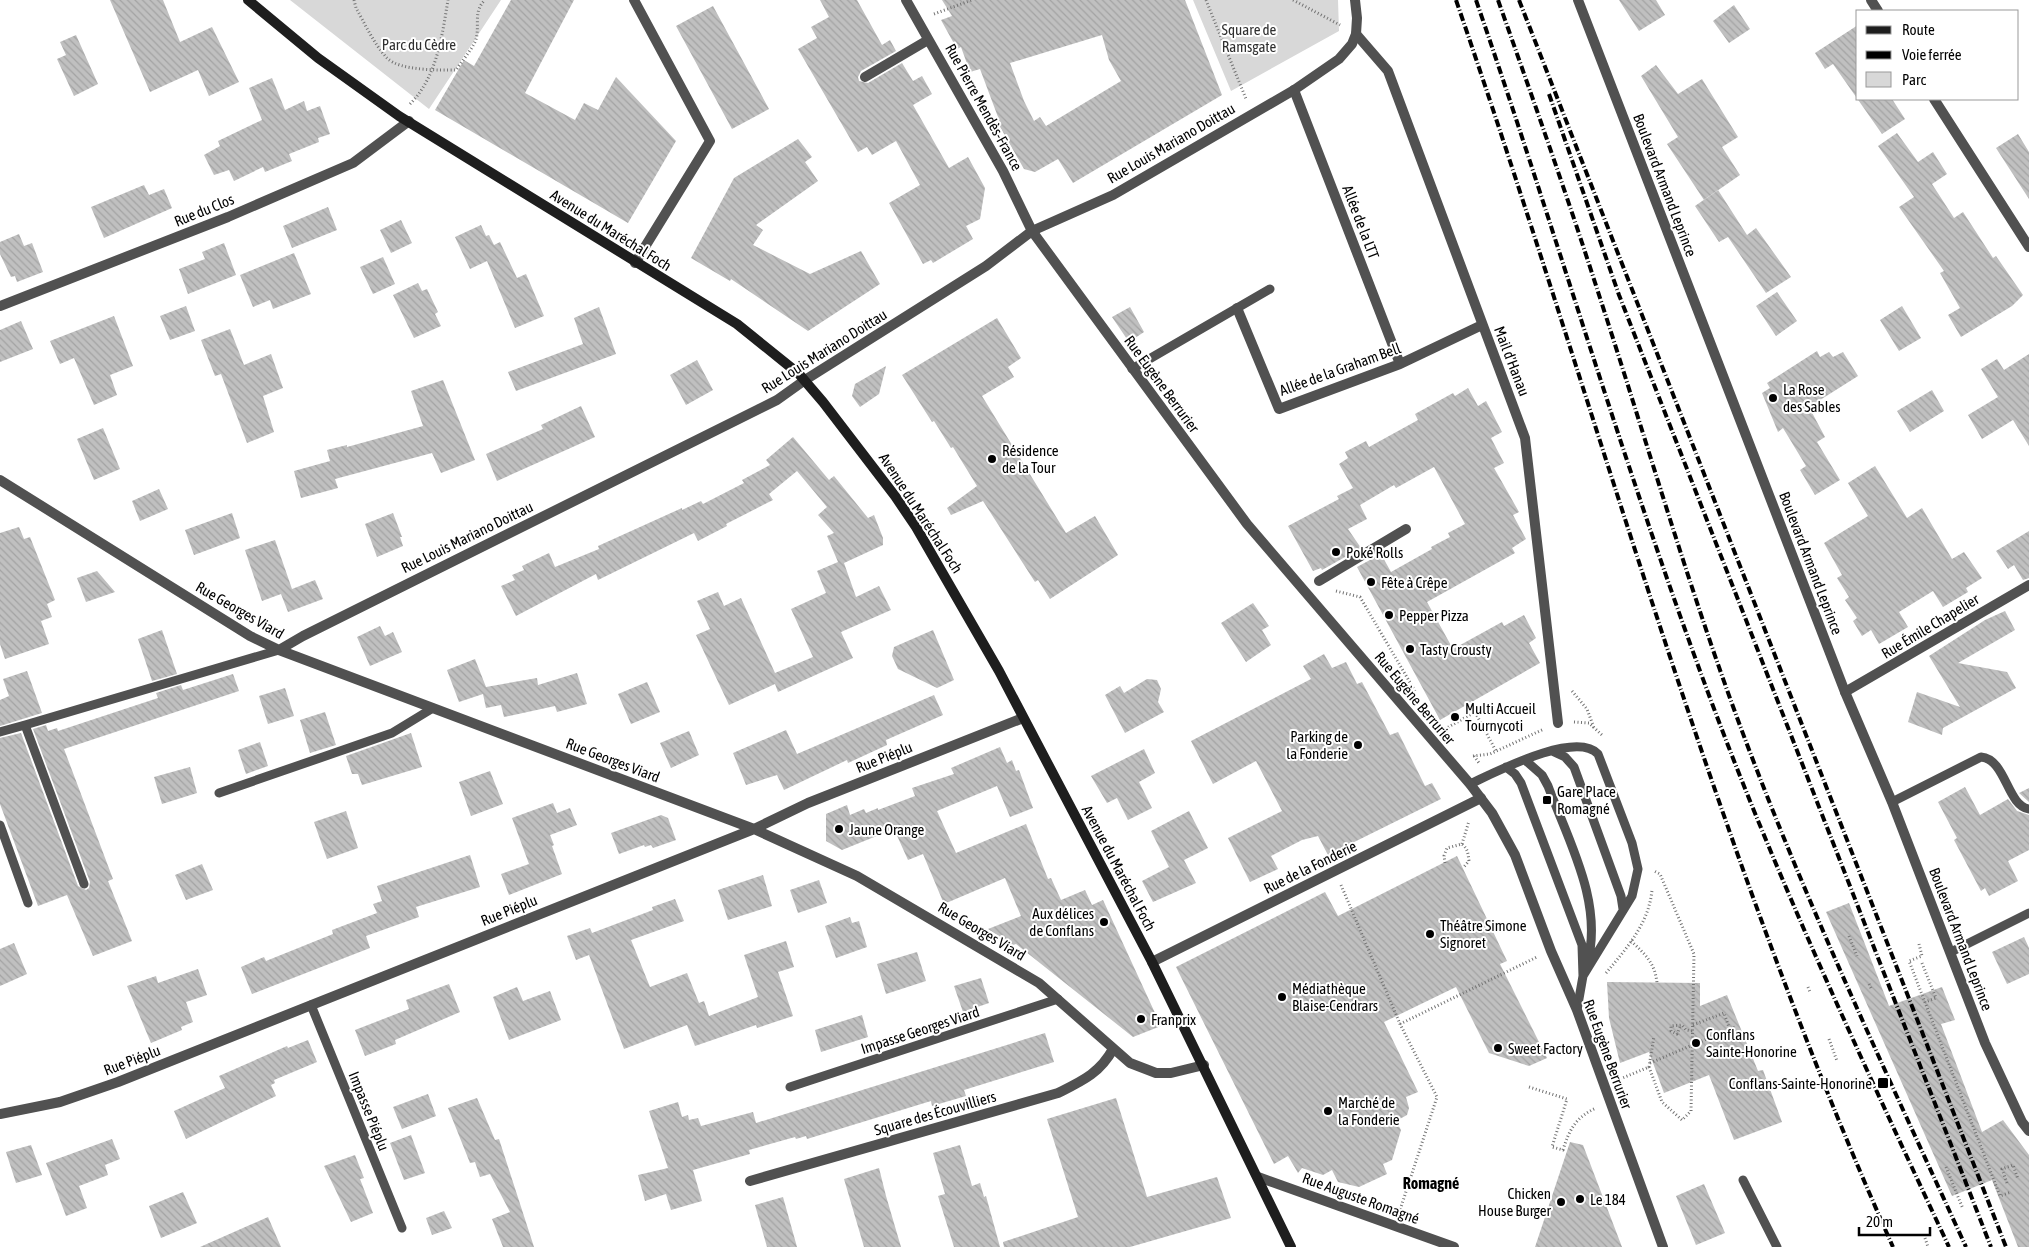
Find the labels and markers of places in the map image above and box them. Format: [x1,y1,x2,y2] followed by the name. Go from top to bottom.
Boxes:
[1783,381,1841,415] place label: La Rose des Sables
[1767,392,1779,404] marker: La Rose des Sables
[1002,442,1059,476] place label: Résidence de la Tour
[986,453,998,465] marker: Résidence de la Tour
[1346,544,1403,561] place label: Poké Rolls
[1330,546,1342,558] marker: Poké Rolls
[1381,574,1448,591] place label: Fête à Crêpe
[1365,576,1377,588] marker: Fête à Crêpe
[1399,607,1469,624] place label: Pepper Pizza
[1383,609,1395,621] marker: Pepper Pizza
[1420,641,1492,658] place label: Tasty Crousty
[1404,643,1416,655] marker: Tasty Crousty
[1465,700,1536,734] place label: Multi Accueil Tournycoti
[1449,711,1461,723] marker: Multi Accueil Tournycoti
[1286,728,1348,762] place label: Parking de la Fonderie
[1352,739,1364,751] marker: Parking de la Fonderie
[1557,783,1616,817] place label: Gare Place Romagné
[1541,794,1553,806] marker: Gare Place Romagné
[849,821,924,838] place label: Jaune Orange
[833,823,845,835] marker: Jaune Orange
[1029,905,1094,939] place label: Aux délices de Conflans
[1098,916,1110,928] marker: Aux délices de Conflans
[1440,917,1527,951] place label: Théâtre Simone Signoret
[1424,928,1436,940] marker: Théâtre Simone Signoret
[1292,980,1378,1014] place label: Médiathèque Blaise-Cendrars
[1276,991,1288,1003] marker: Médiathèque Blaise-Cendrars
[1151,1011,1196,1028] place label: Franprix
[1135,1013,1147,1025] marker: Franprix
[1706,1026,1797,1060] place label: Conflans Sainte-Honorine
[1690,1037,1702,1049] marker: Conflans Sainte-Honorine
[1508,1040,1583,1057] place label: Sweet Factory
[1492,1042,1504,1054] marker: Sweet Factory
[1729,1075,1872,1092] place label: Conflans-Sainte-Honorine
[1876,1076,1890,1090] marker: Conflans-Sainte-Honorine
[1338,1094,1400,1128] place label: Marché de la Fonderie
[1322,1105,1334,1117] marker: Marché de la Fonderie
[1478,1185,1552,1219] place label: Chicken House Burger
[1590,1191,1626,1208] place label: Le 184
[1574,1193,1586,1205] marker: Le 184
[1555,1196,1567,1208] marker: Chicken House Burger

